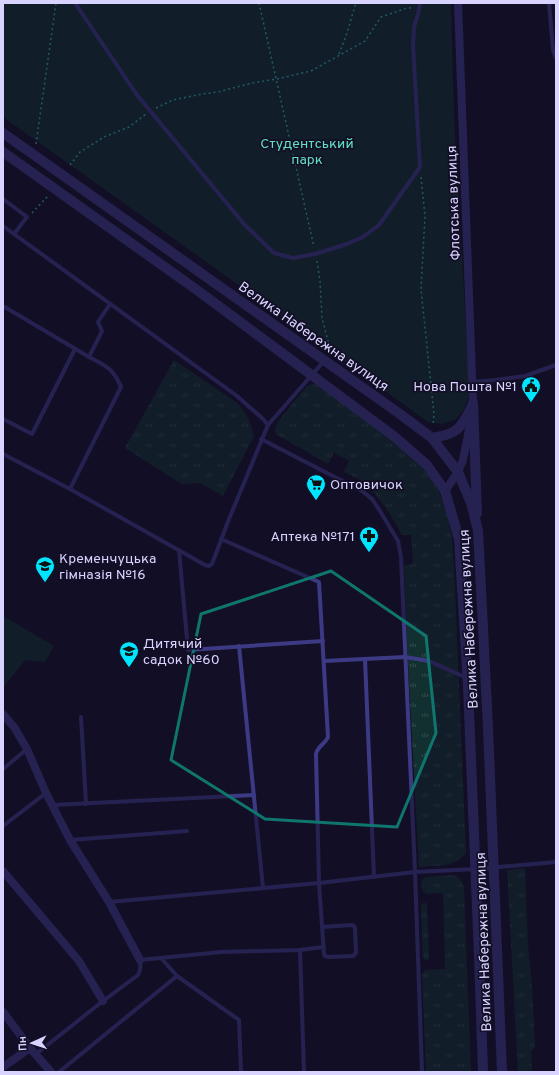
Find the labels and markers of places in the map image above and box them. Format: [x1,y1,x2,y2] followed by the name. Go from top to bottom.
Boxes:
[520,375,542,403] public building icon: Нова Пошта №1
[413,379,517,396] place label: Нова Пошта №1
[305,473,327,501] supermarket icon: Оптовичок
[330,477,403,494] place label: Оптовичок
[358,525,380,553] pharmacy icon: Аптека №171
[270,529,355,546] place label: Аптека №171
[59,551,156,584] place label: Кременчуцька гімназія №16
[34,555,56,583] school or university icon: Кременчуцька гімназія №16
[143,636,220,669] place label: Дитячий садок №60
[118,640,140,668] school or university icon: Дитячий садок №60

